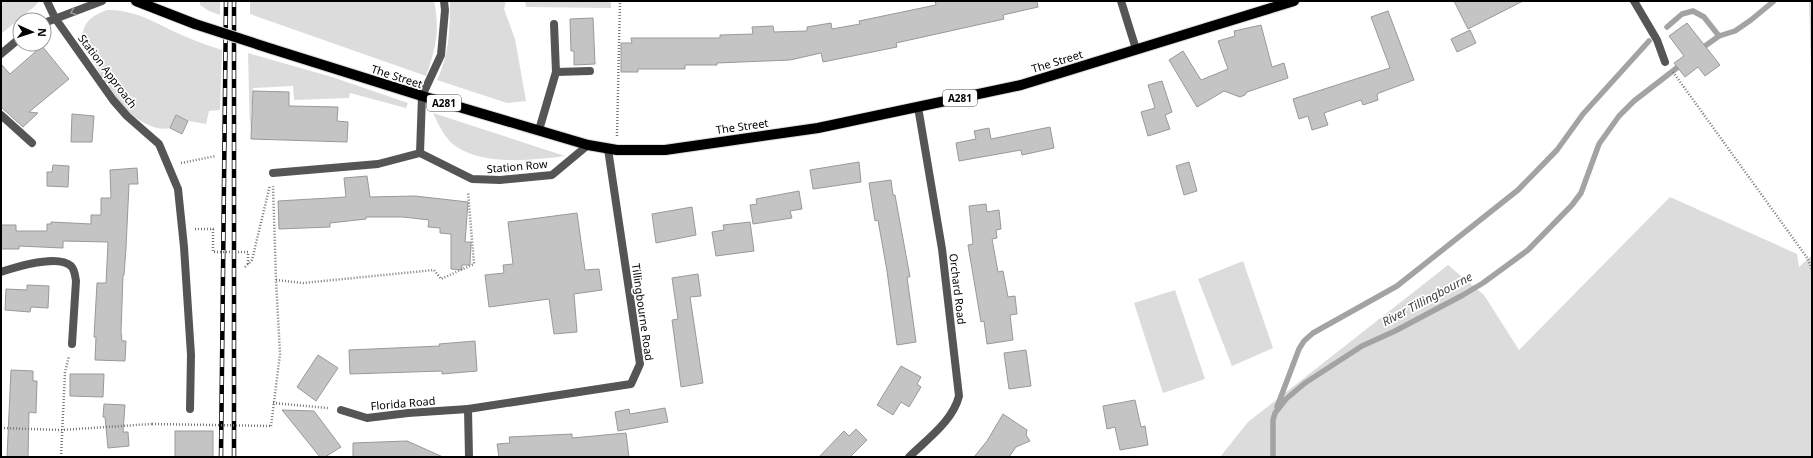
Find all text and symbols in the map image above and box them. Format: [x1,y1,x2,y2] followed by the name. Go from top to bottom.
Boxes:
[69,7,76,15] one-way arrow
[12,12,52,52] north arrow
[35,28,50,37] text: N
[75,31,141,111] street label: Station Approach
[1030,46,1084,76] street label: The Street
[370,61,424,91] street label: The Street
[943,90,977,106] road number: A281
[427,95,461,111] road number: A281
[715,115,769,137] street label: The Street
[486,156,548,176] street label: Station Row
[946,253,970,325] street label: Orchard Road
[629,262,657,362] street label: Tillingbourne Road
[1379,268,1475,330] water label: River Tillingbourne
[370,393,436,413] street label: Florida Road

